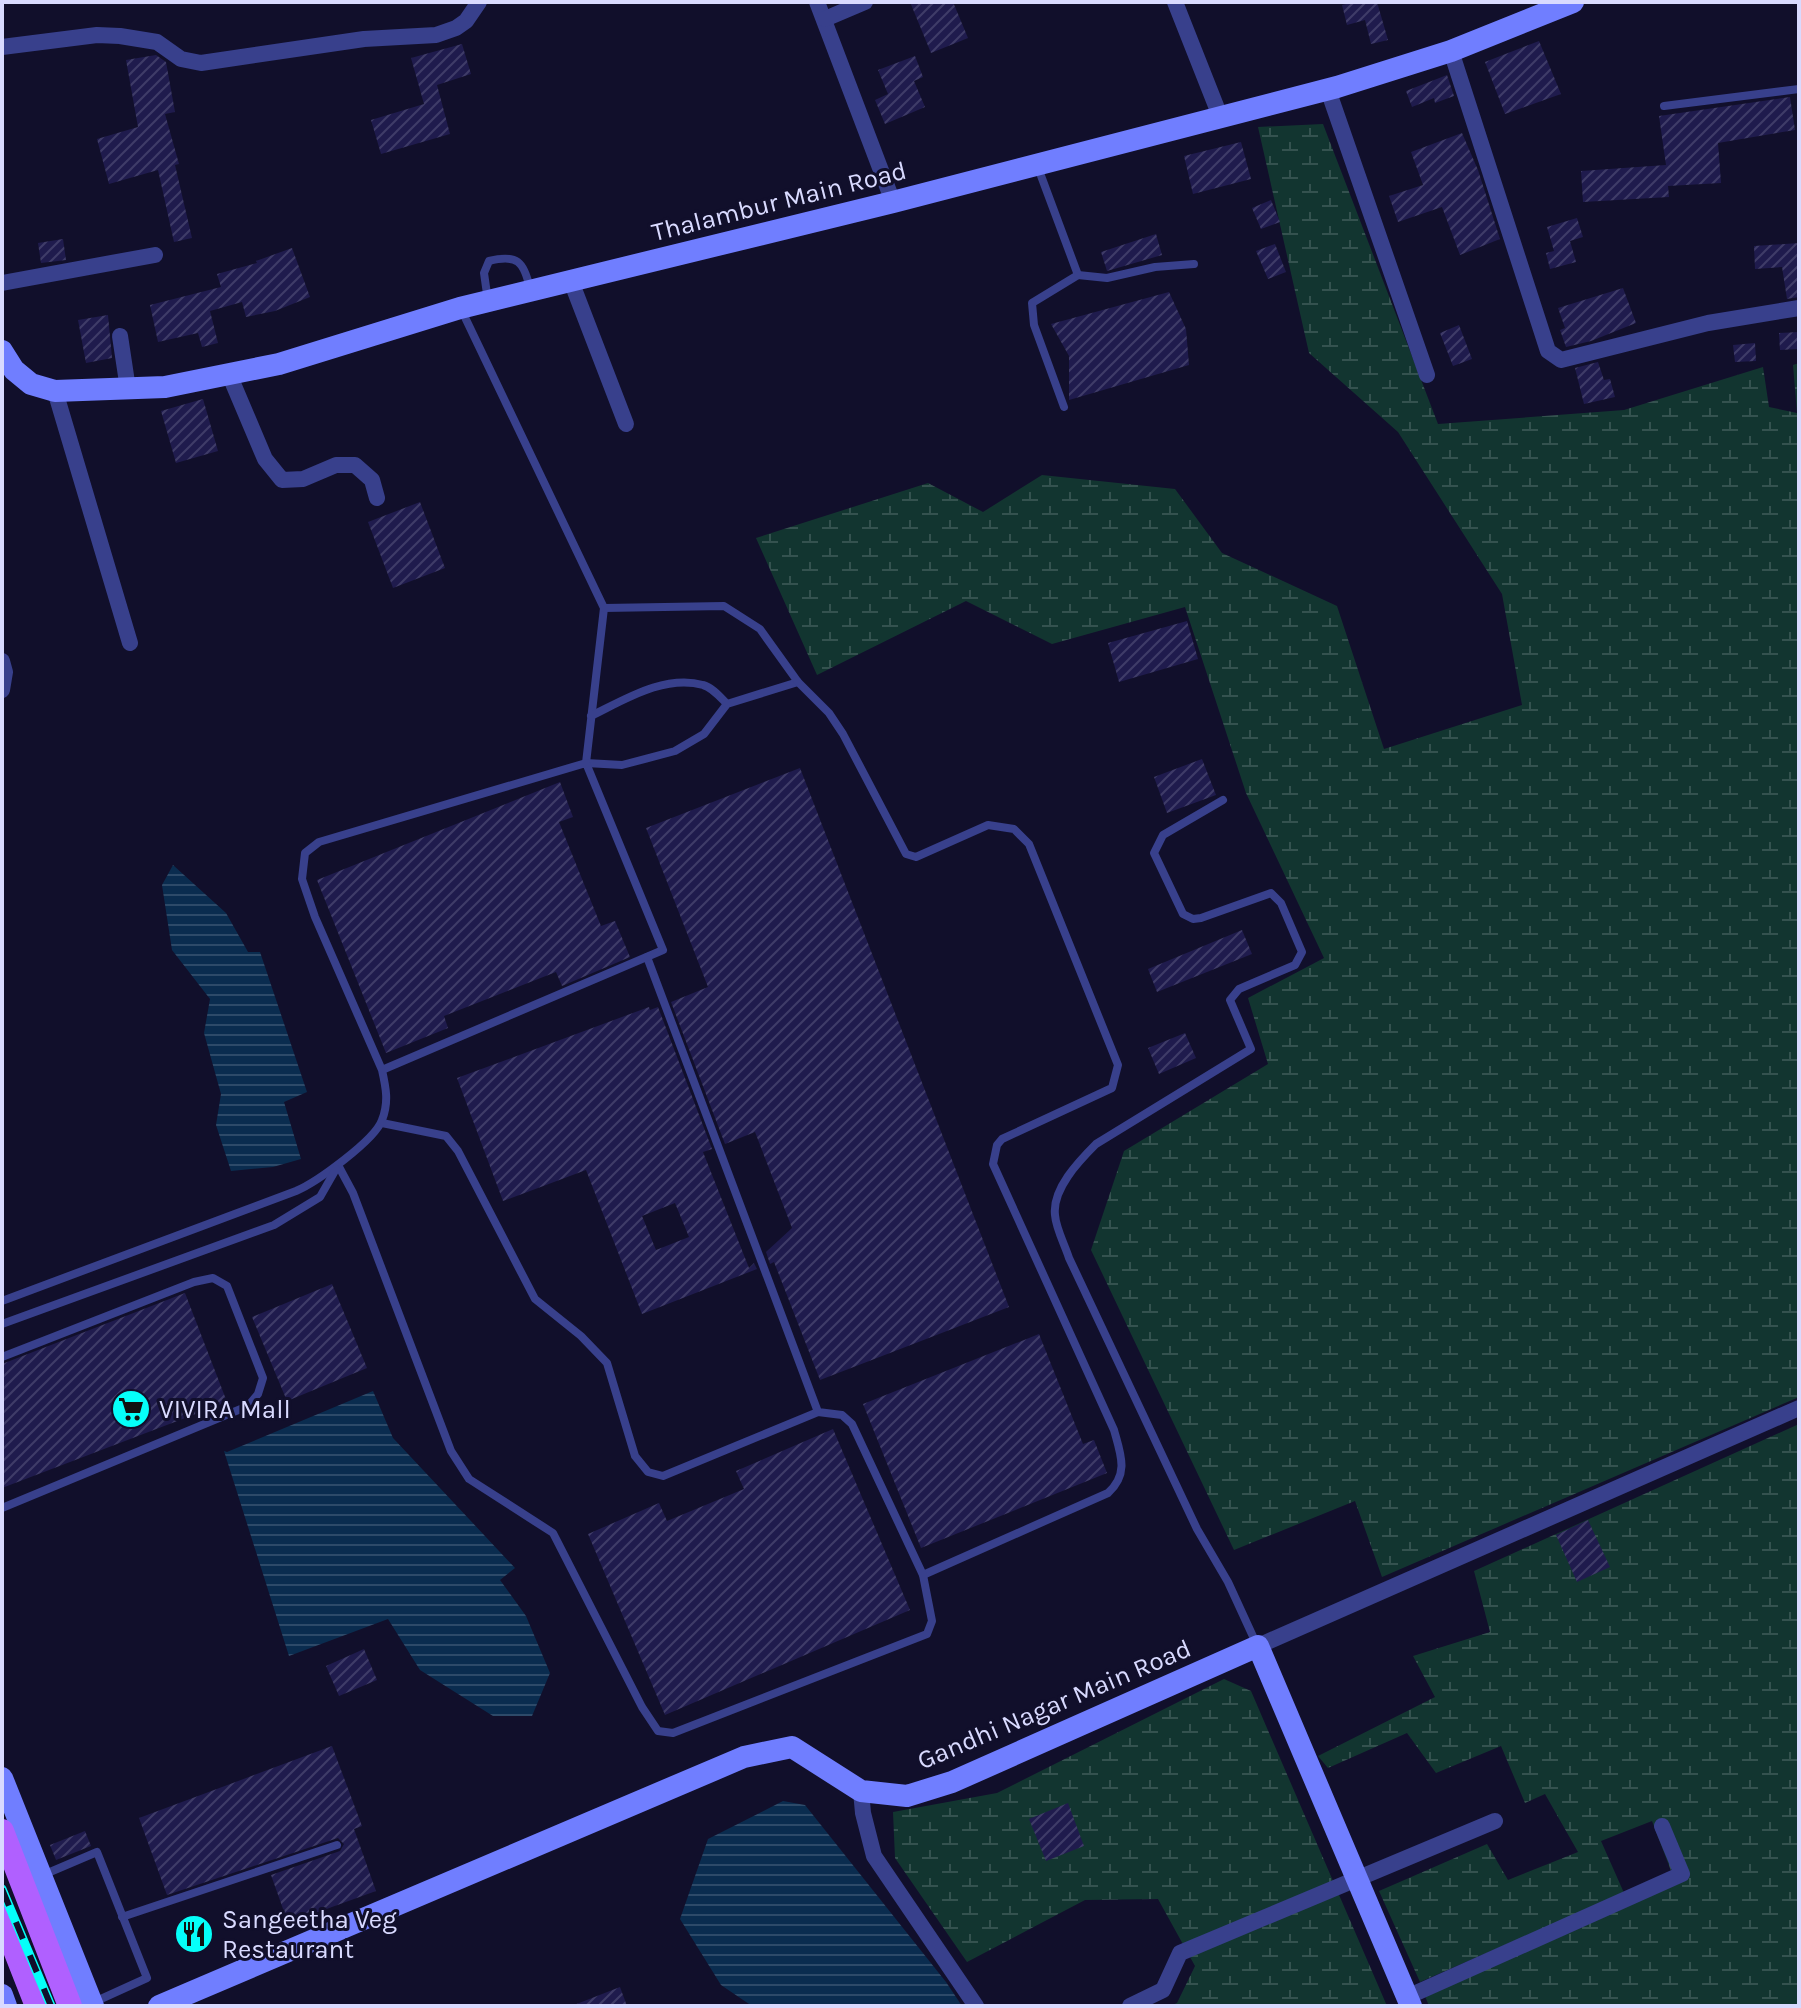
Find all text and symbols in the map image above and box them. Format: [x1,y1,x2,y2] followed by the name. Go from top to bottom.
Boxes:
[649,155,910,248] street label: Thalambur Main Road
[110,1388,152,1430] supermarket icon: VIVIRA Mall
[159,1394,291,1425] place label: VIVIRA Mall
[913,1633,1196,1776] street label: Gandhi Nagar Main Road
[222,1904,397,1965] place label: Sangeetha Veg Restaurant
[173,1913,215,1955] restaurant icon: Sangeetha Veg Restaurant

